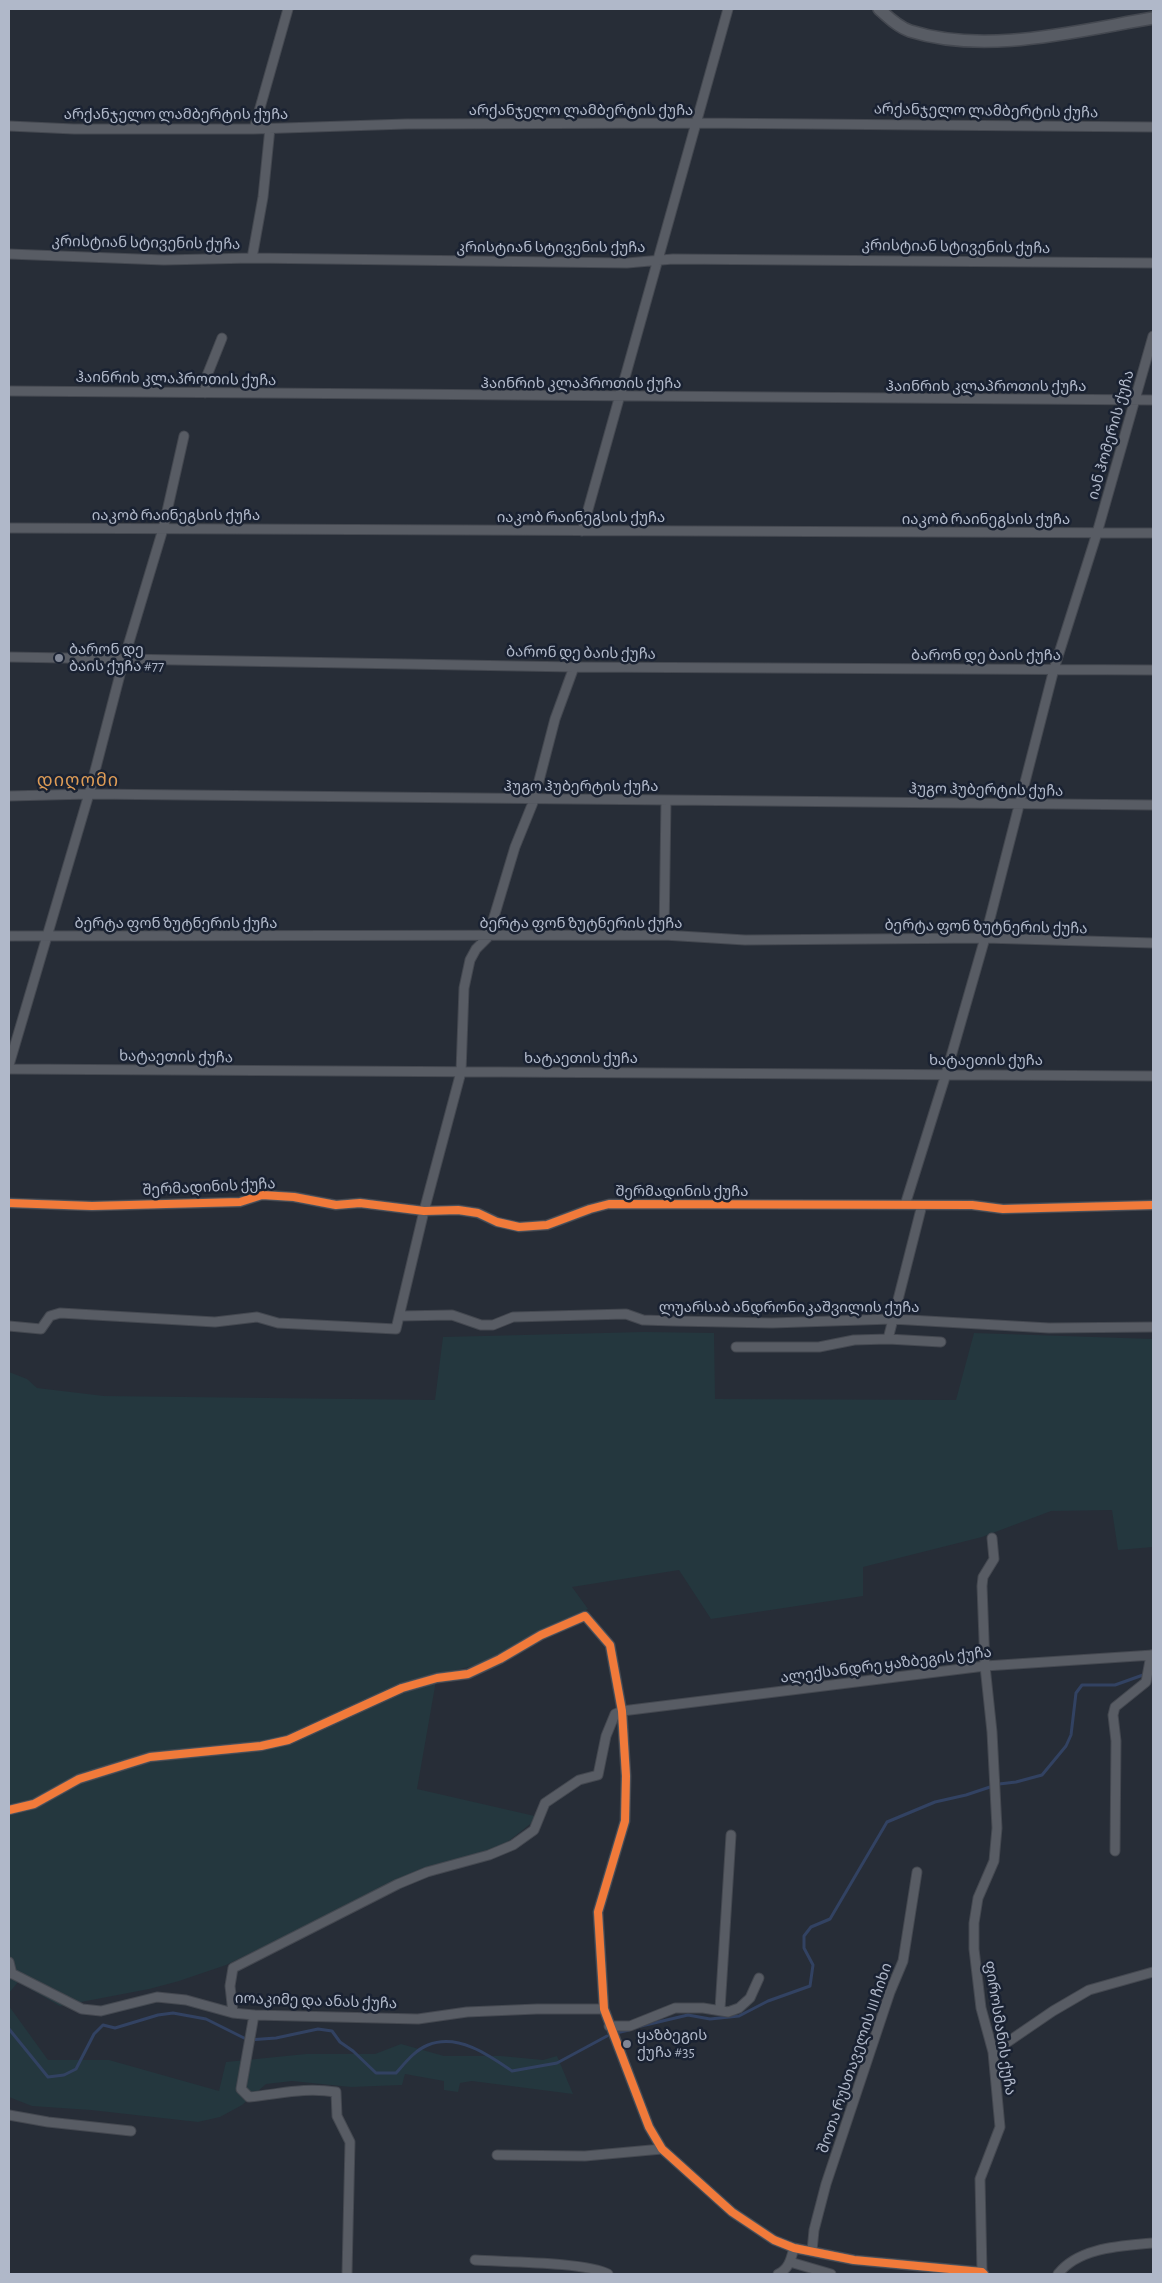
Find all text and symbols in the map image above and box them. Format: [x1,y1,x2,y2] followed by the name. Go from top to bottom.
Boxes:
[874,100,1098,122] street label: არქანჯელო ლამბერტის ქუჩა
[469,101,693,119] street label: არქანჯელო ლამბერტის ქუჩა
[64,105,288,123] street label: არქანჯელო ლამბერტის ქუჩა
[51,232,241,254] street label: კრისტიან სტივენის ქუჩა
[861,236,1051,258] street label: კრისტიან სტივენის ქუჩა
[457,238,645,256] street label: კრისტიან სტივენის ქუჩა
[75,368,277,390] street label: ჰაინრიხ კლაპროთის ქუჩა
[1084,368,1138,502] street label: იან ჰომერის ქუჩა
[481,374,681,392] street label: ჰაინრიხ კლაპროთის ქუჩა
[886,377,1086,395] street label: ჰაინრიხ კლაპროთის ქუჩა
[92,506,260,524] street label: იაკობ რაინეგსის ქუჩა
[497,508,665,526] street label: იაკობ რაინეგსის ქუჩა
[902,510,1070,528] street label: იაკობ რაინეგსის ქუჩა
[69,640,164,675] place label: ბარონ დე ბაის ქუჩა #77
[506,643,656,663] street label: ბარონ დე ბაის ქუჩა
[911,646,1061,664] street label: ბარონ დე ბაის ქუჩა
[53,652,65,664] marker: ბარონ დე ბაის ქუჩა #77
[36,770,120,792] district label: დიღომი
[504,777,658,795] street label: ჰუგო ჰუბერტის ქუჩა
[908,780,1064,800] street label: ჰუგო ჰუბერტის ქუჩა
[74,914,278,932] street label: ბერტა ფონ ზუტნერის ქუჩა
[479,914,683,932] street label: ბერტა ფონ ზუტნერის ქუჩა
[884,916,1088,938] street label: ბერტა ფონ ზუტნერის ქუჩა
[119,1047,233,1067] street label: ხატაეთის ქუჩა
[524,1049,638,1067] street label: ხატაეთის ქუჩა
[929,1051,1043,1069] street label: ხატაეთის ქუჩა
[142,1175,276,1199] street label: შერმადინის ქუჩა
[615,1182,749,1200] street label: შერმადინის ქუჩა
[659,1298,919,1316] street label: ლუარსაბ ანდრონიკაშვილის ქუჩა
[779,1643,993,1687] street label: ალექსანდრე ყაზბეგის ქუჩა
[980,1959,1020,2097] street label: ფიროსმანის ქუჩა
[814,1961,896,2155] street label: შოთა რუსთაველის III ჩიხი
[235,1989,397,2013] street label: იოაკიმე და ანას ქუჩა
[637,2026,707,2061] place label: ყაზბეგის ქუჩა #35
[621,2038,633,2050] marker: ყაზბეგის ქუჩა #35

